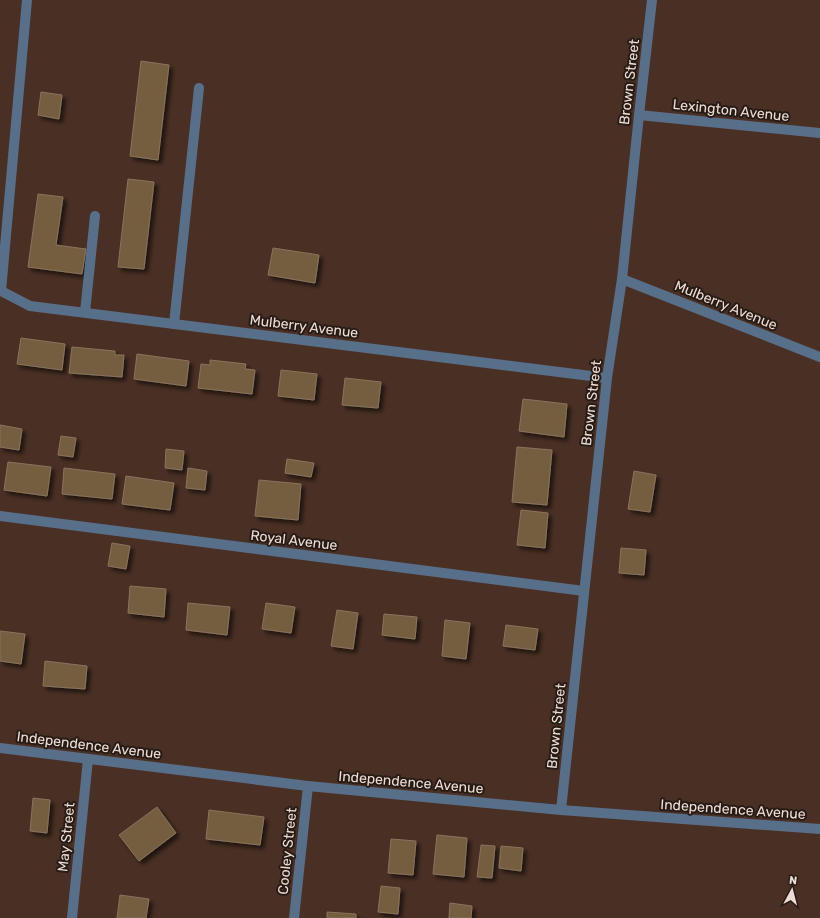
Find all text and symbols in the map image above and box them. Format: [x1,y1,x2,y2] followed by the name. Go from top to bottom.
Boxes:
[616,38,643,126] street label: Brown Street
[672,96,790,125] street label: Lexington Avenue
[672,277,780,334] street label: Mulberry Avenue
[249,311,359,342] street label: Mulberry Avenue
[578,359,605,447] street label: Brown Street
[249,527,339,554] street label: Royal Avenue
[544,682,569,770] street label: Brown Street
[16,728,162,763] street label: Independence Avenue
[338,768,484,797] street label: Independence Avenue
[660,796,806,823] street label: Independence Avenue
[54,801,79,873] street label: May Street
[274,806,301,896] street label: Cooley Street
[772,870,812,910] north arrow
[788,874,798,888] text: N

